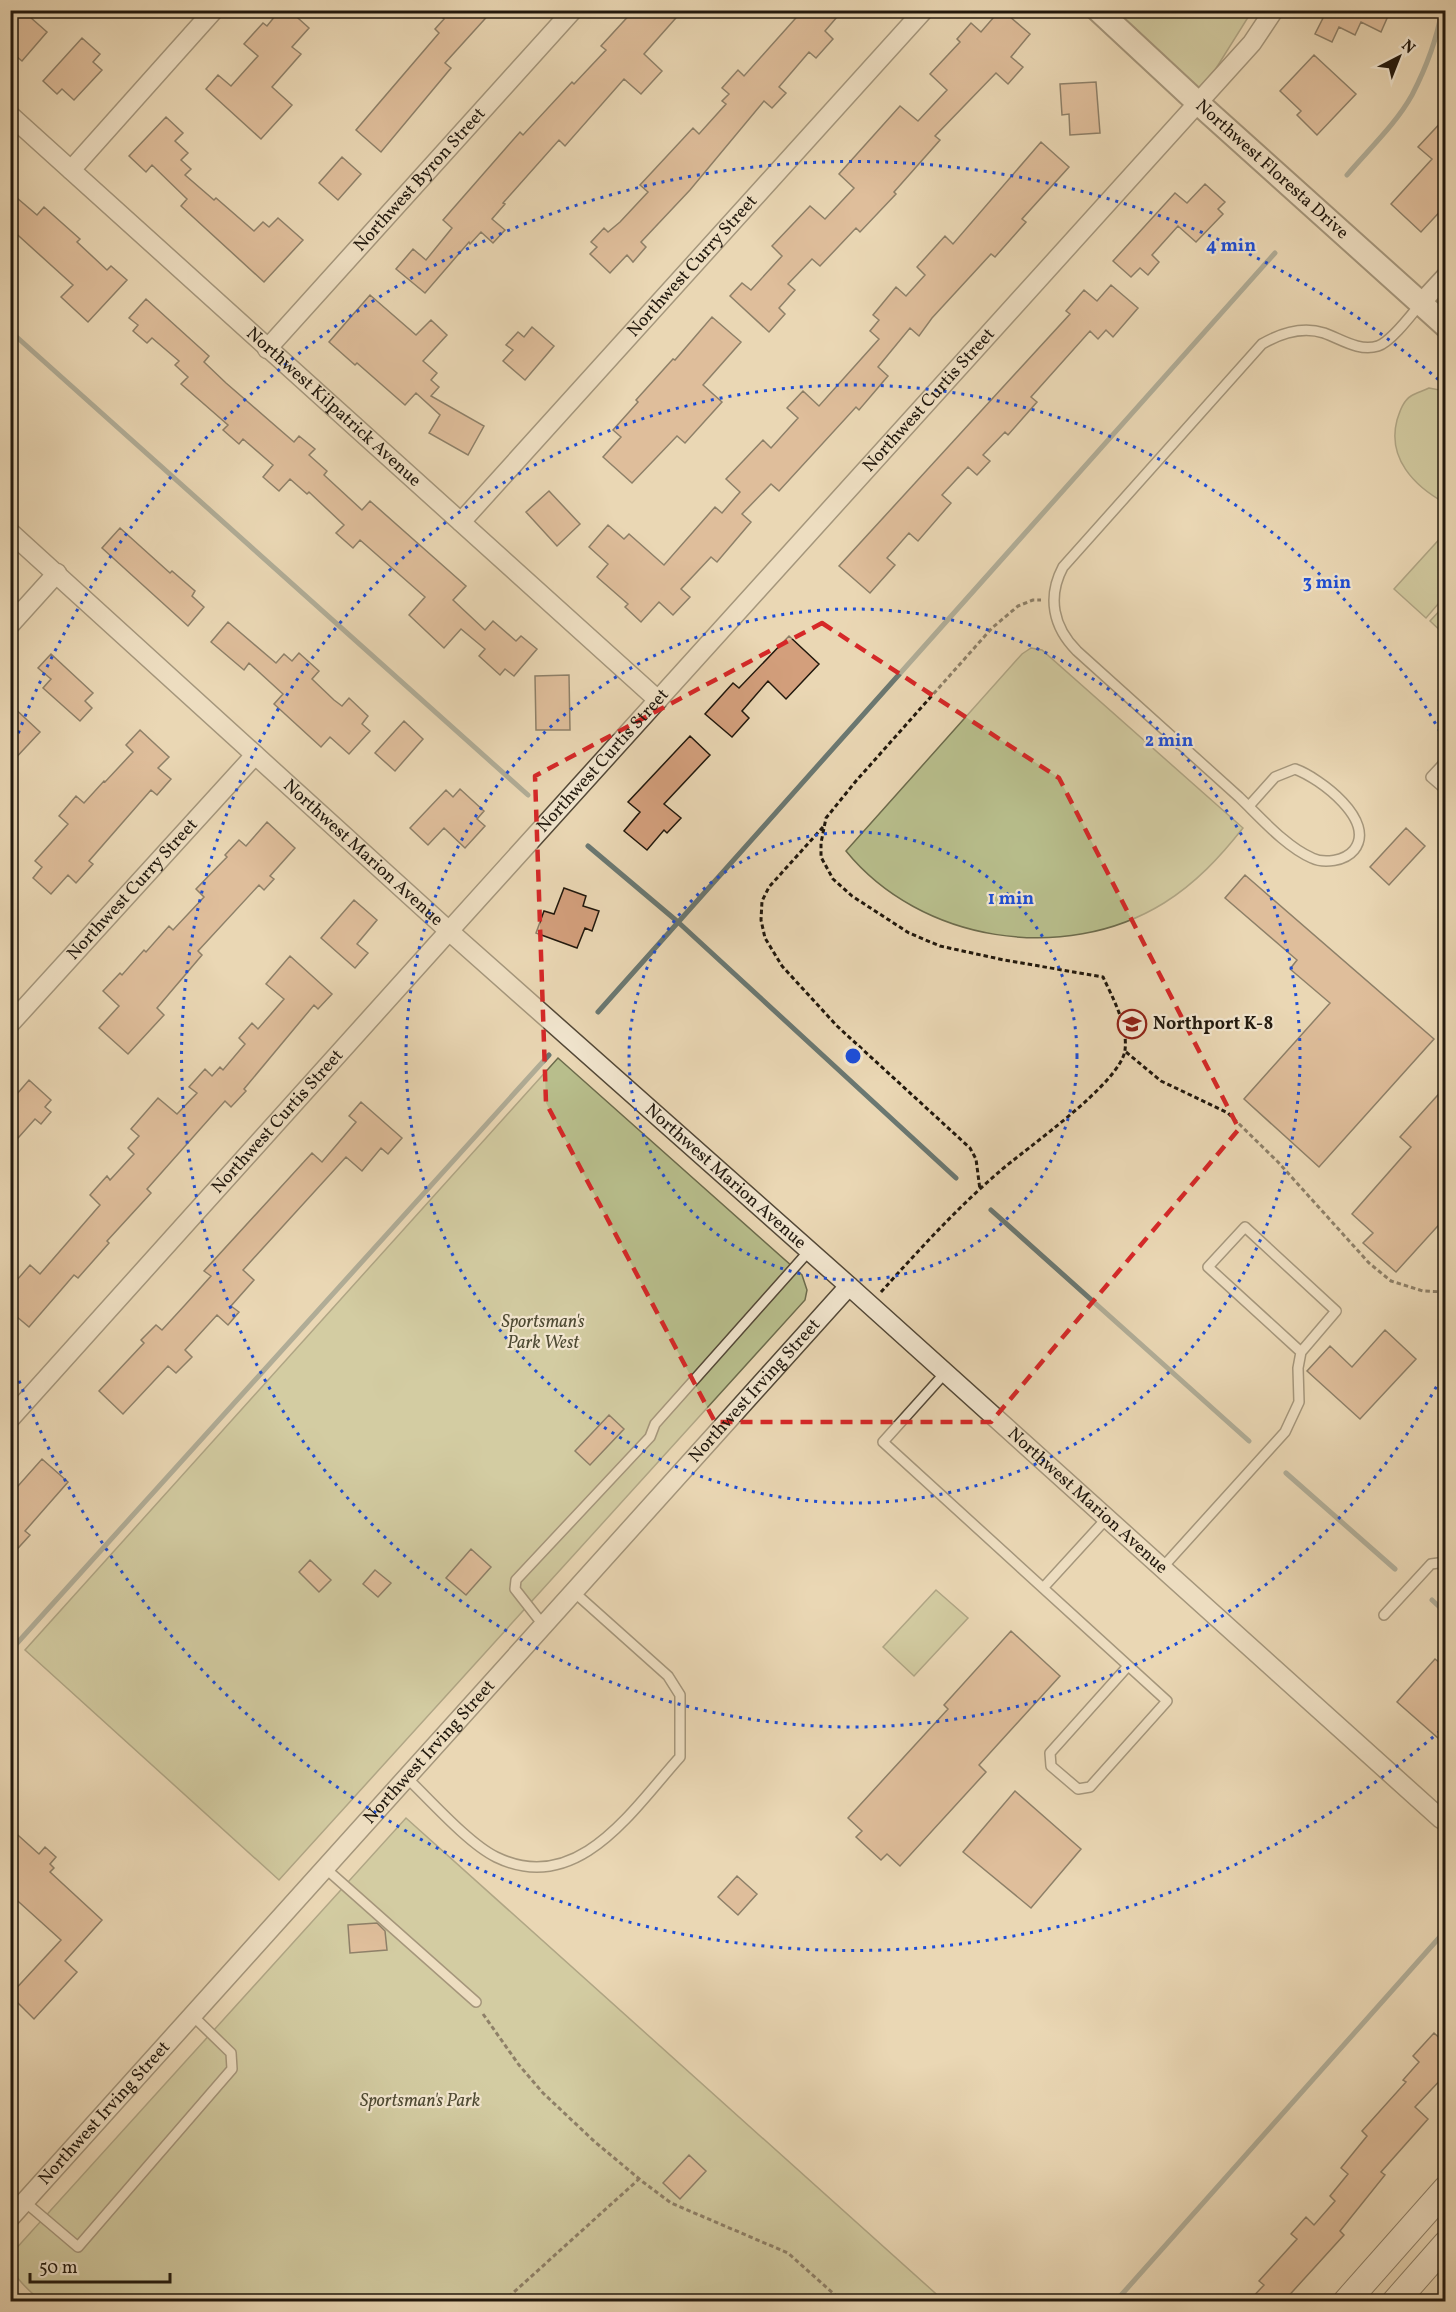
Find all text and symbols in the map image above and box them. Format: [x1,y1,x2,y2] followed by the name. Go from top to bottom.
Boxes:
[1369,27,1429,87] north arrow
[1396,35,1420,60] text: N
[1190,94,1354,245] street label: Northwest Floresta Drive
[348,102,492,257] street label: Northwest Byron Street
[621,190,763,343] street label: Northwest Curry Street
[1206,234,1256,259] text: 4 min
[241,321,427,493] street label: Northwest Kilpatrick Avenue
[857,323,1001,478] street label: Northwest Curtis Street
[1303,571,1351,596] text: 3 min
[531,683,675,838] street label: Northwest Curtis Street
[1145,729,1193,754] text: 2 min
[277,774,448,932] street label: Northwest Marion Avenue
[61,813,204,966] street label: Northwest Curry Street
[988,887,1034,912] text: 1 min
[1116,1008,1148,1040] school or university icon: Northport K-8
[1153,1012,1273,1037] place label: Northport K-8
[206,1044,349,1199] street label: Northwest Curtis Street
[843,1046,863,1066] centre of rings
[639,1098,812,1255] street label: Northwest Marion Avenue
[501,1310,585,1356] park label: Sportsman's Park West
[683,1313,826,1468] street label: Northwest Irving Street
[1002,1422,1173,1580] street label: Northwest Marion Avenue
[358,1674,501,1830] street label: Northwest Irving Street
[33,2036,176,2191] street label: Northwest Irving Street
[360,2089,480,2114] park label: Sportsman's Park
[30,2246,170,2284] scale bar
[39,2256,78,2281] text: 50 m

